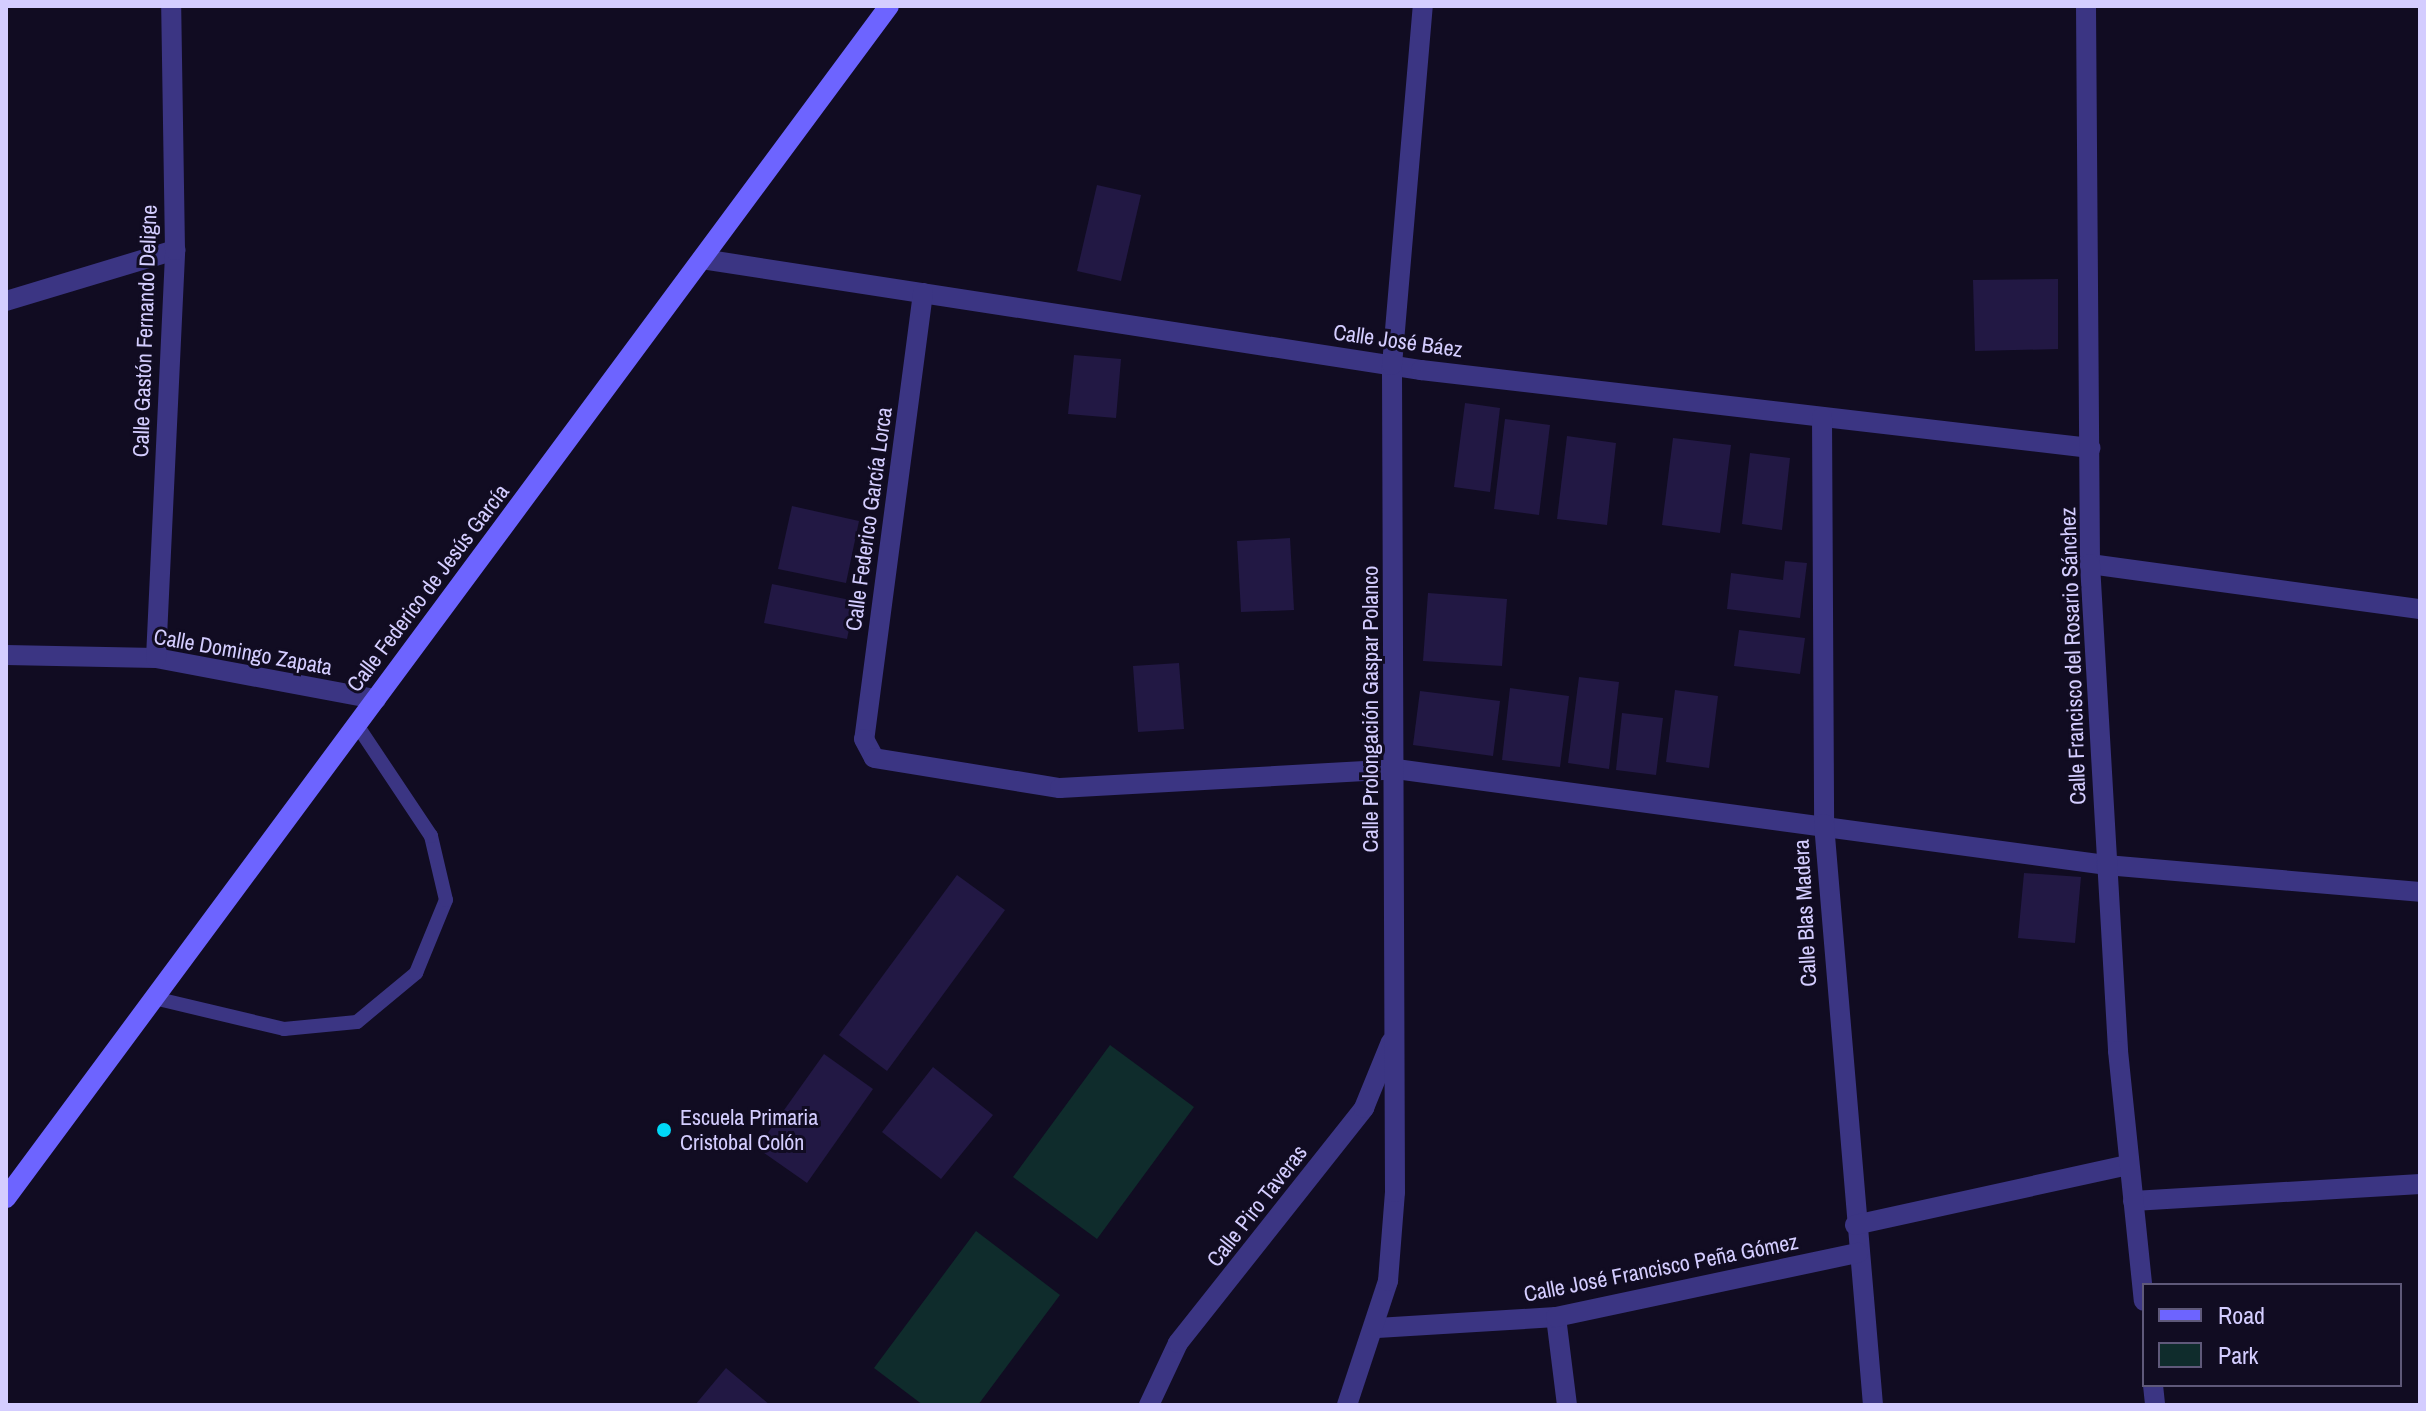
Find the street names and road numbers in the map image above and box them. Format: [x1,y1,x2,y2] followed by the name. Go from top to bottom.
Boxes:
[127,204,163,458] street label: Calle Gastón Fernando Deligne
[1332,319,1464,363] street label: Calle José Báez
[840,405,898,633] street label: Calle Federico García Lorca
[341,479,515,697] street label: Calle Federico de Jesús García
[2055,507,2091,805] street label: Calle Francisco del Rosario Sánchez
[1358,566,1384,852] street label: Calle Prolongación Gaspar Polanco
[152,623,334,681] street label: Calle Domingo Zapata
[1788,839,1822,987] street label: Calle Blas Madera
[1201,1140,1313,1272] street label: Calle Piro Taveras
[1522,1228,1800,1308] street label: Calle José Francisco Peña Gómez

